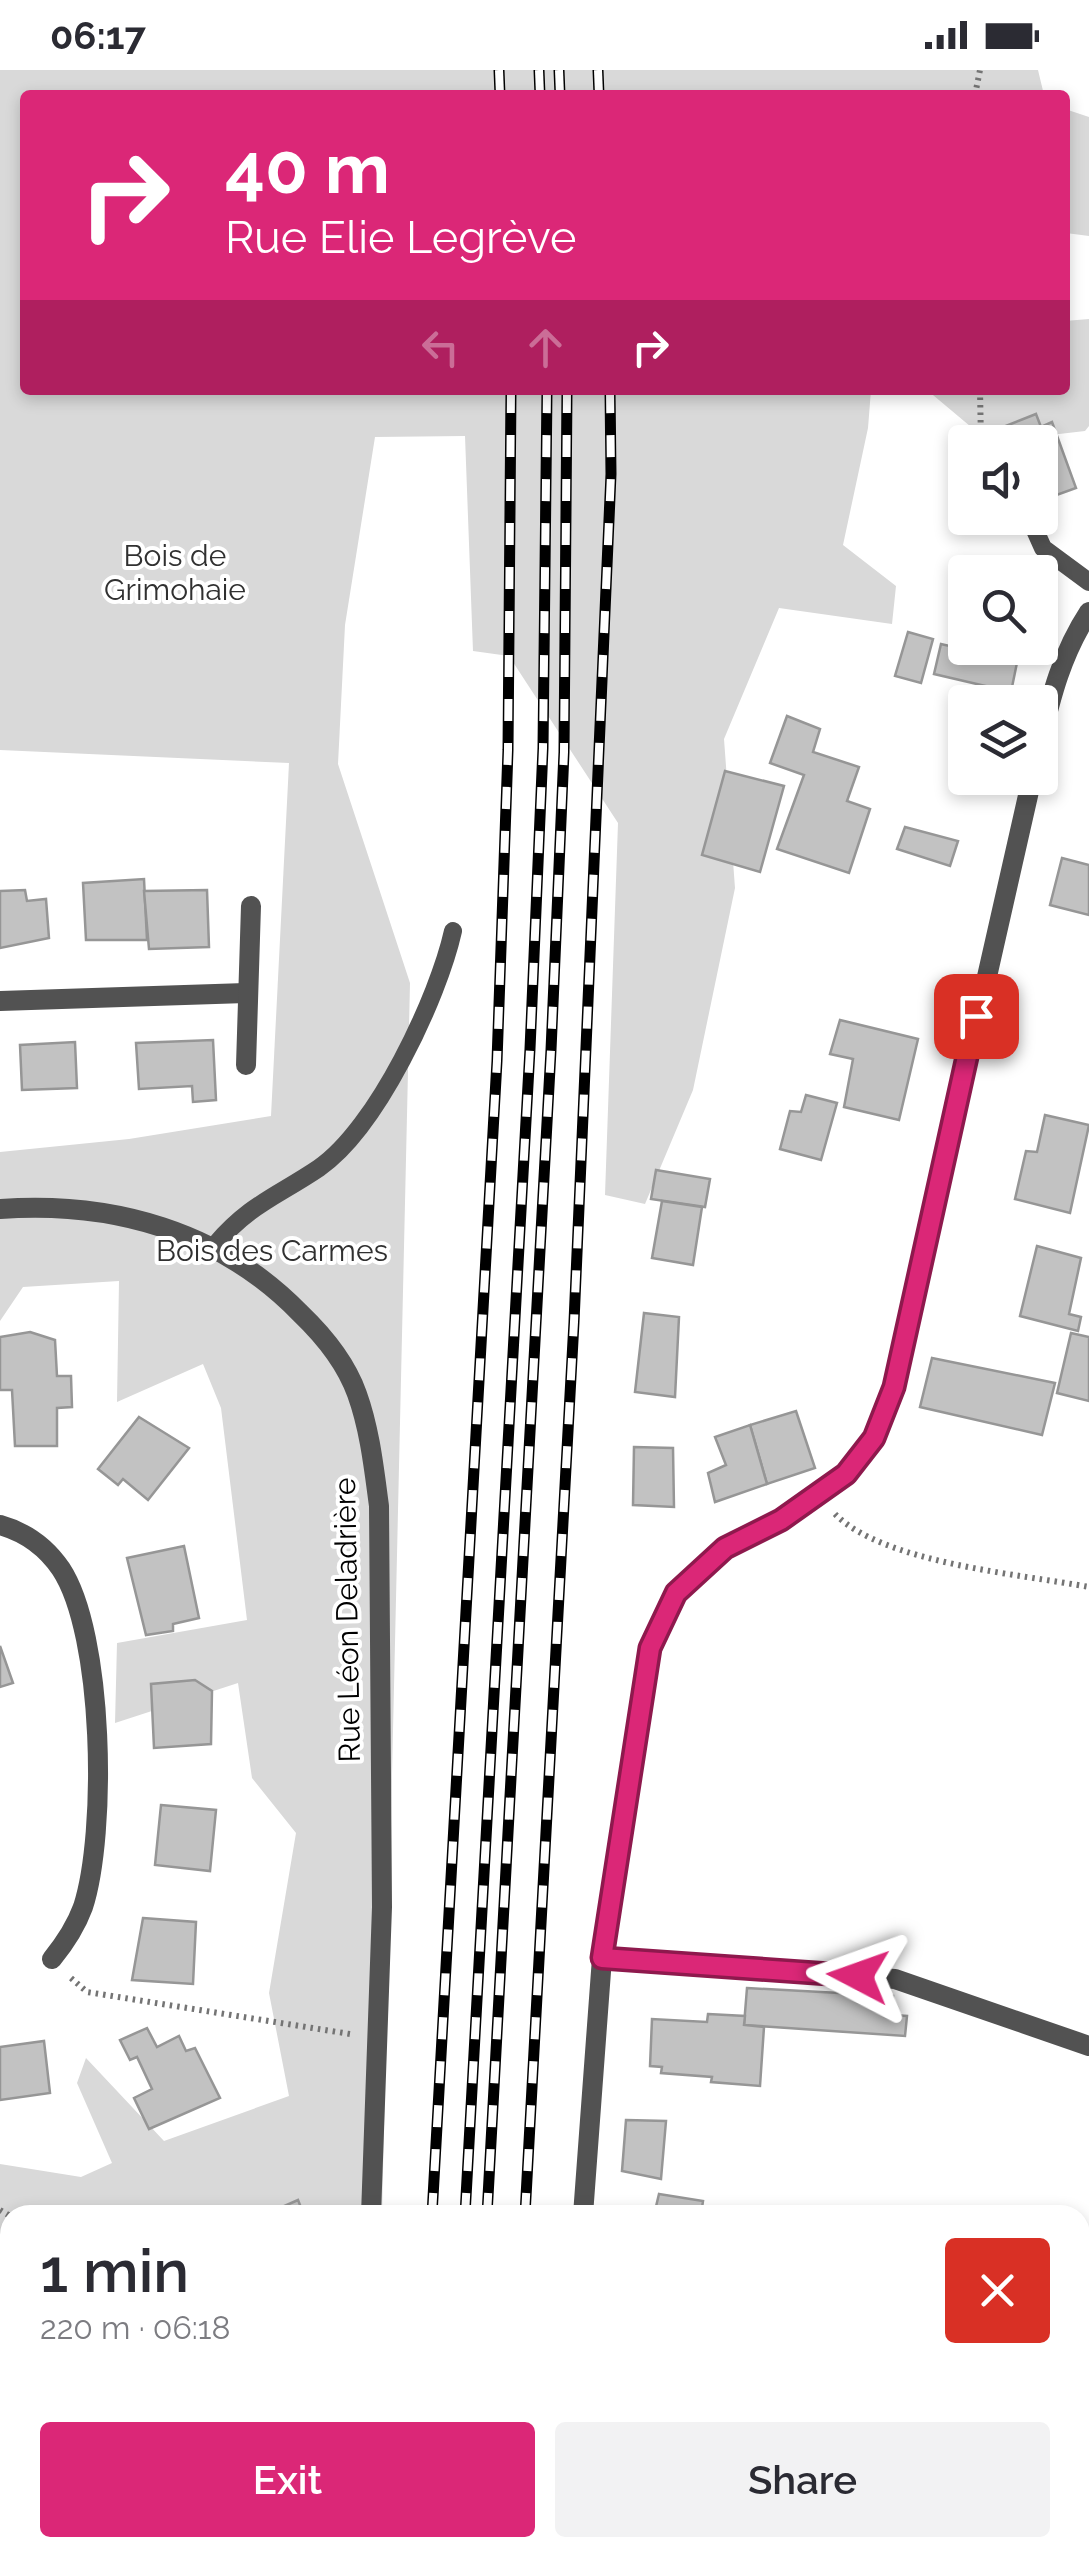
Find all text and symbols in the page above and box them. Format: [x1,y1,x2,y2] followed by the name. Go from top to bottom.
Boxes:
[50,13,146,58] text: 06:17
[225,127,390,209] text: 40 m
[60,130,190,260] icon: right
[225,211,576,264] text: Rue Elie Legrève
[413,320,468,375] icon: left
[518,320,573,375] icon: ahead
[623,320,678,375] icon: right
[948,425,1058,795] map controls
[948,425,1058,535] button: sound
[104,538,246,607] park label: Bois de Grimohaie
[948,555,1058,665] button: search
[948,685,1058,795] button: layers
[934,974,1019,1059] pin
[949,989,1004,1044] icon: arrive
[156,1233,388,1268] park label: Bois des Carmes
[327,1477,367,1763] street label: Rue Léon Deladrière
[806,1924,910,2028] position arrow
[40,2236,189,2306] text: 1 min
[945,2238,1050,2343] button: close
[40,2309,230,2346] text: 220 m · 06:18
[40,2422,535,2537] button: Exit
[555,2422,1050,2537] button: Share

